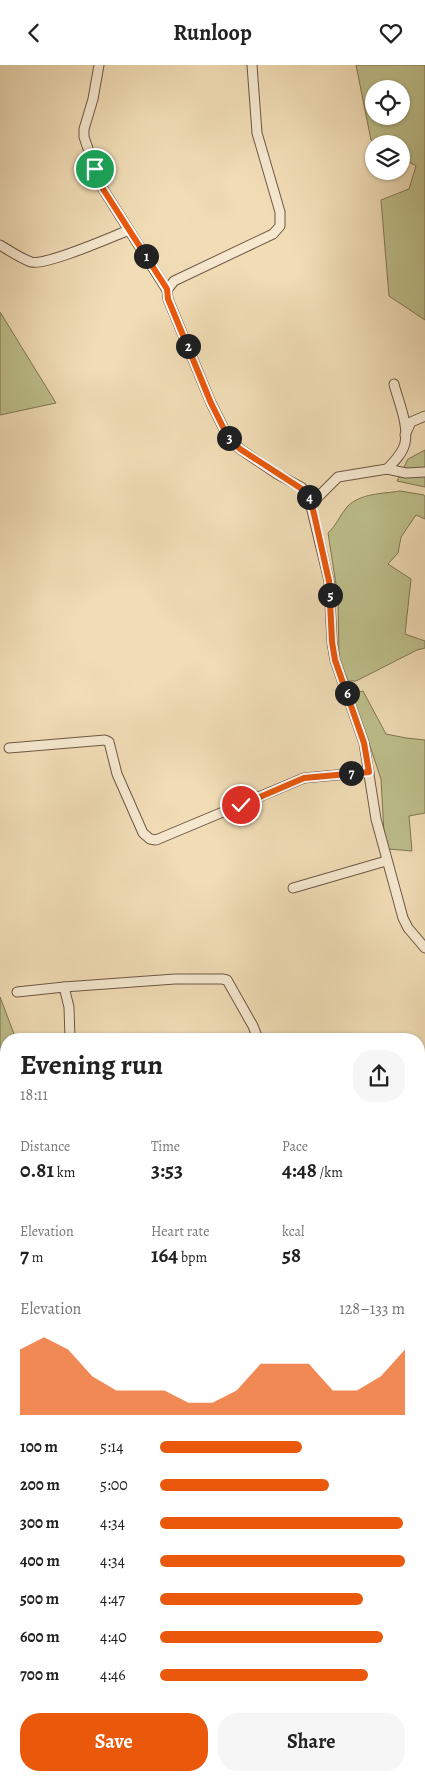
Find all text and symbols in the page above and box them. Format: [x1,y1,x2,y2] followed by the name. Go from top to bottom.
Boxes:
[173,18,252,48] text: Runloop
[20,19,48,47] icon: back
[377,19,405,47] icon: heart
[365,80,410,180] map controls
[365,80,410,125] button: locate
[365,135,410,180] button: layers
[74,148,116,190] pin
[81,155,109,183] icon: arrive
[134,243,158,269] pin: 1
[144,247,149,266] text: 1
[176,333,200,359] pin: 2
[185,337,192,356] text: 2
[216,425,242,451] pin: 3
[226,429,233,448] text: 3
[296,485,322,509] pin: 4
[306,488,313,507] text: 4
[318,583,342,607] pin: 5
[328,586,333,605] text: 5
[334,681,360,705] pin: 6
[344,684,351,703] text: 6
[338,761,364,785] pin: 7
[349,764,354,783] text: 7
[220,784,262,826] pin
[227,791,255,819] icon: check
[20,1046,163,1084] text: Evening run
[353,1050,405,1102] button: share
[20,1084,48,1106] text: 18:11
[20,1137,70,1156] text: Distance
[151,1137,180,1156] text: Time
[282,1137,308,1156] text: Pace
[20,1156,54,1184] text: 0.81
[151,1156,183,1184] text: 3:53
[282,1156,317,1184] text: 4:48
[54,1163,75,1182] text: km
[317,1163,343,1182] text: /km
[20,1222,74,1241] text: Elevation
[151,1222,209,1241] text: Heart rate
[282,1222,304,1241] text: kcal
[20,1241,29,1269] text: 7
[151,1241,178,1269] text: 164
[282,1241,301,1269] text: 58
[29,1248,43,1267] text: m
[178,1248,207,1267] text: bpm
[20,1298,81,1320] text: Elevation
[339,1298,405,1320] text: 128–133 m
[20,1436,58,1458] text: 100 m
[100,1436,123,1458] text: 5:14
[20,1474,60,1496] text: 200 m
[100,1474,128,1496] text: 5:00
[20,1512,59,1534] text: 300 m
[100,1512,125,1534] text: 4:34
[20,1550,60,1572] text: 400 m
[100,1550,125,1572] text: 4:34
[20,1588,59,1610] text: 500 m
[100,1588,125,1610] text: 4:47
[20,1626,60,1648] text: 600 m
[100,1626,127,1648] text: 4:40
[20,1664,59,1686] text: 700 m
[100,1664,126,1686] text: 4:46
[20,1713,208,1771] button: Save
[218,1713,405,1771] button: Share

